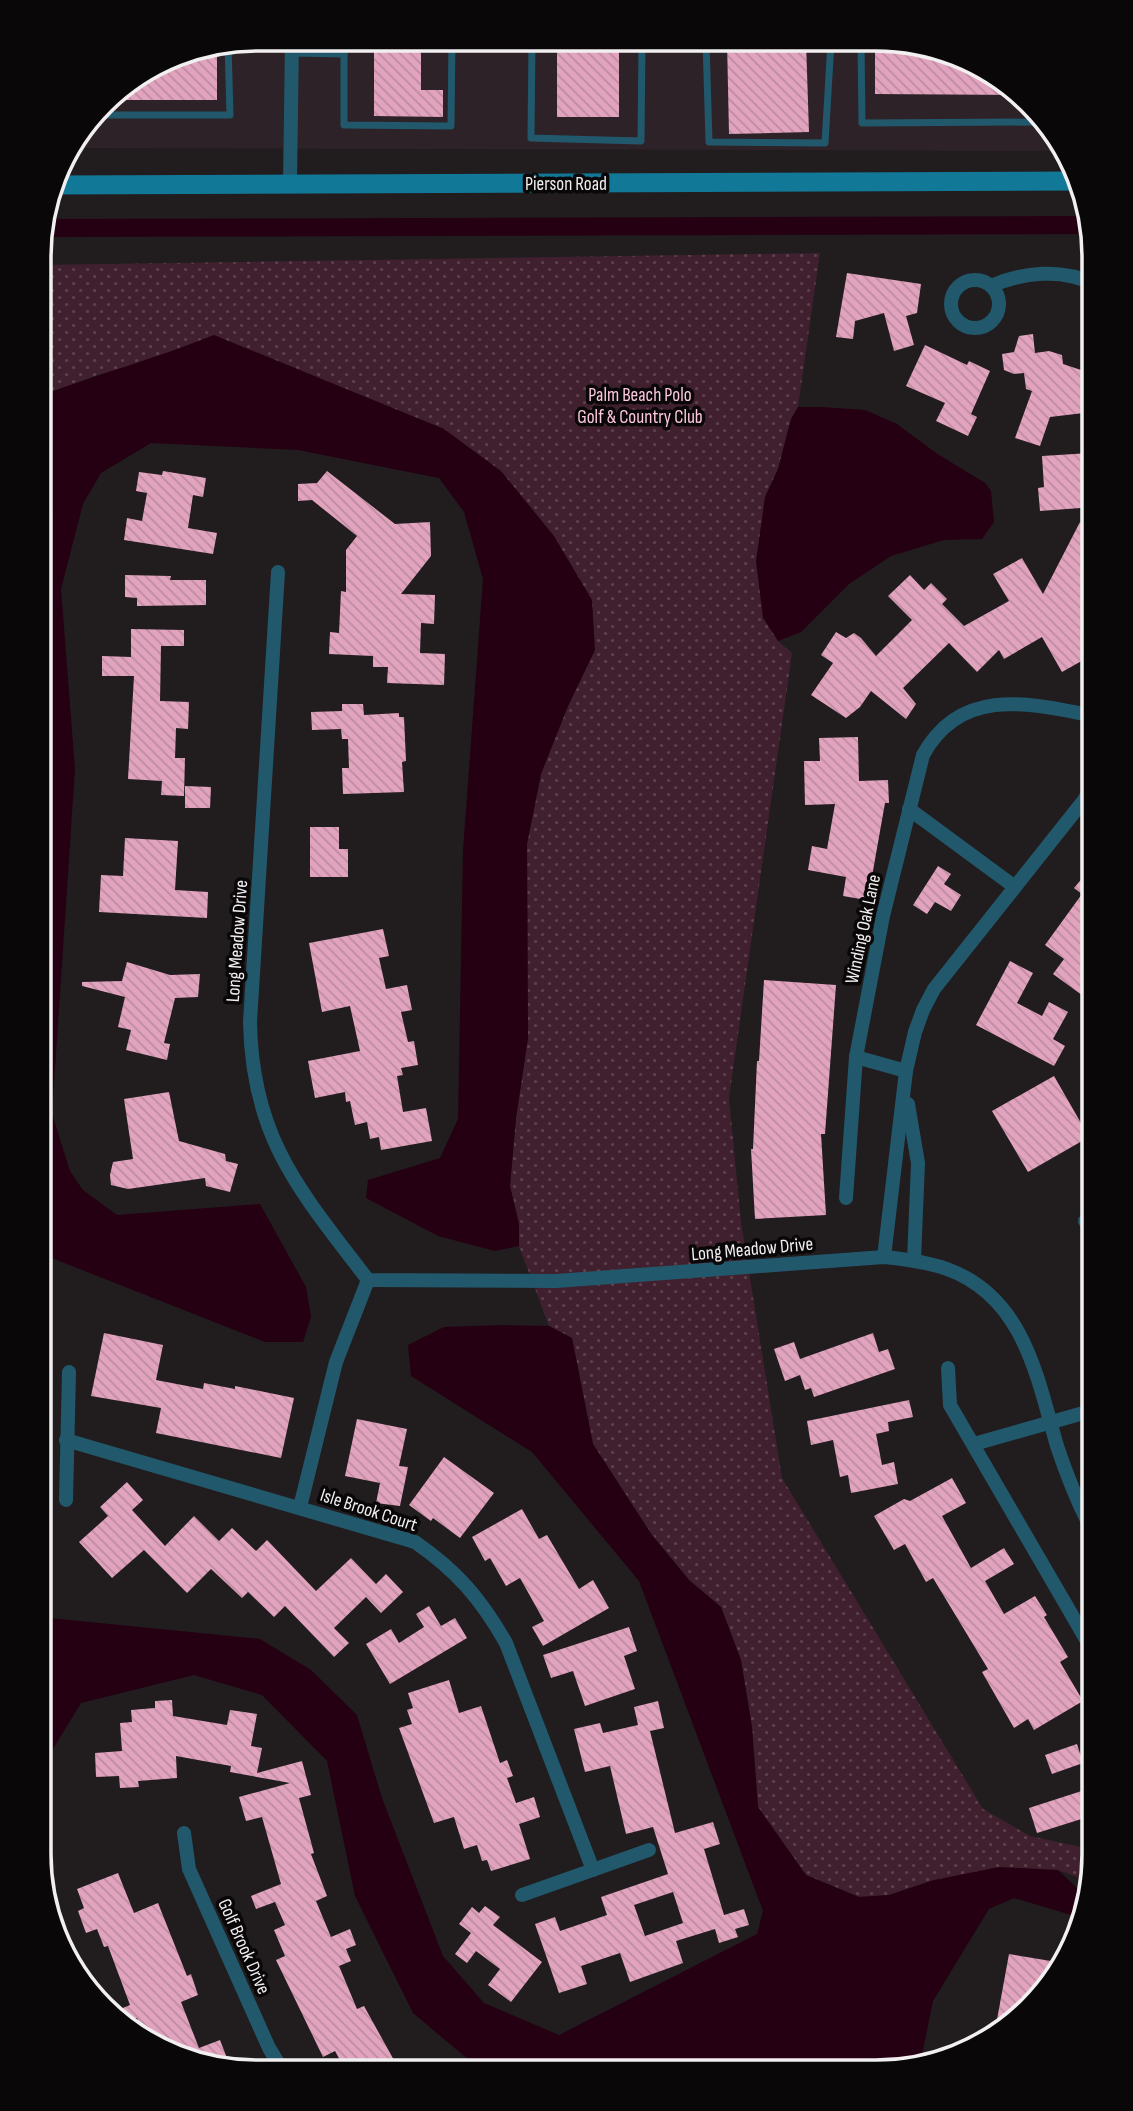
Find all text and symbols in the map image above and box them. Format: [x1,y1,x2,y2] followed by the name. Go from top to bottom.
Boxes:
[525,173,607,196] street label: Pierson Road
[577,384,703,429] park label: Palm Beach Polo Golf & Country Club
[841,873,886,986] street label: Winding Oak Lane
[222,879,253,1003] street label: Long Meadow Drive
[690,1233,814,1266] street label: Long Meadow Drive
[317,1484,420,1537] street label: Isle Brook Court
[212,1895,275,1998] street label: Golf Brook Drive

